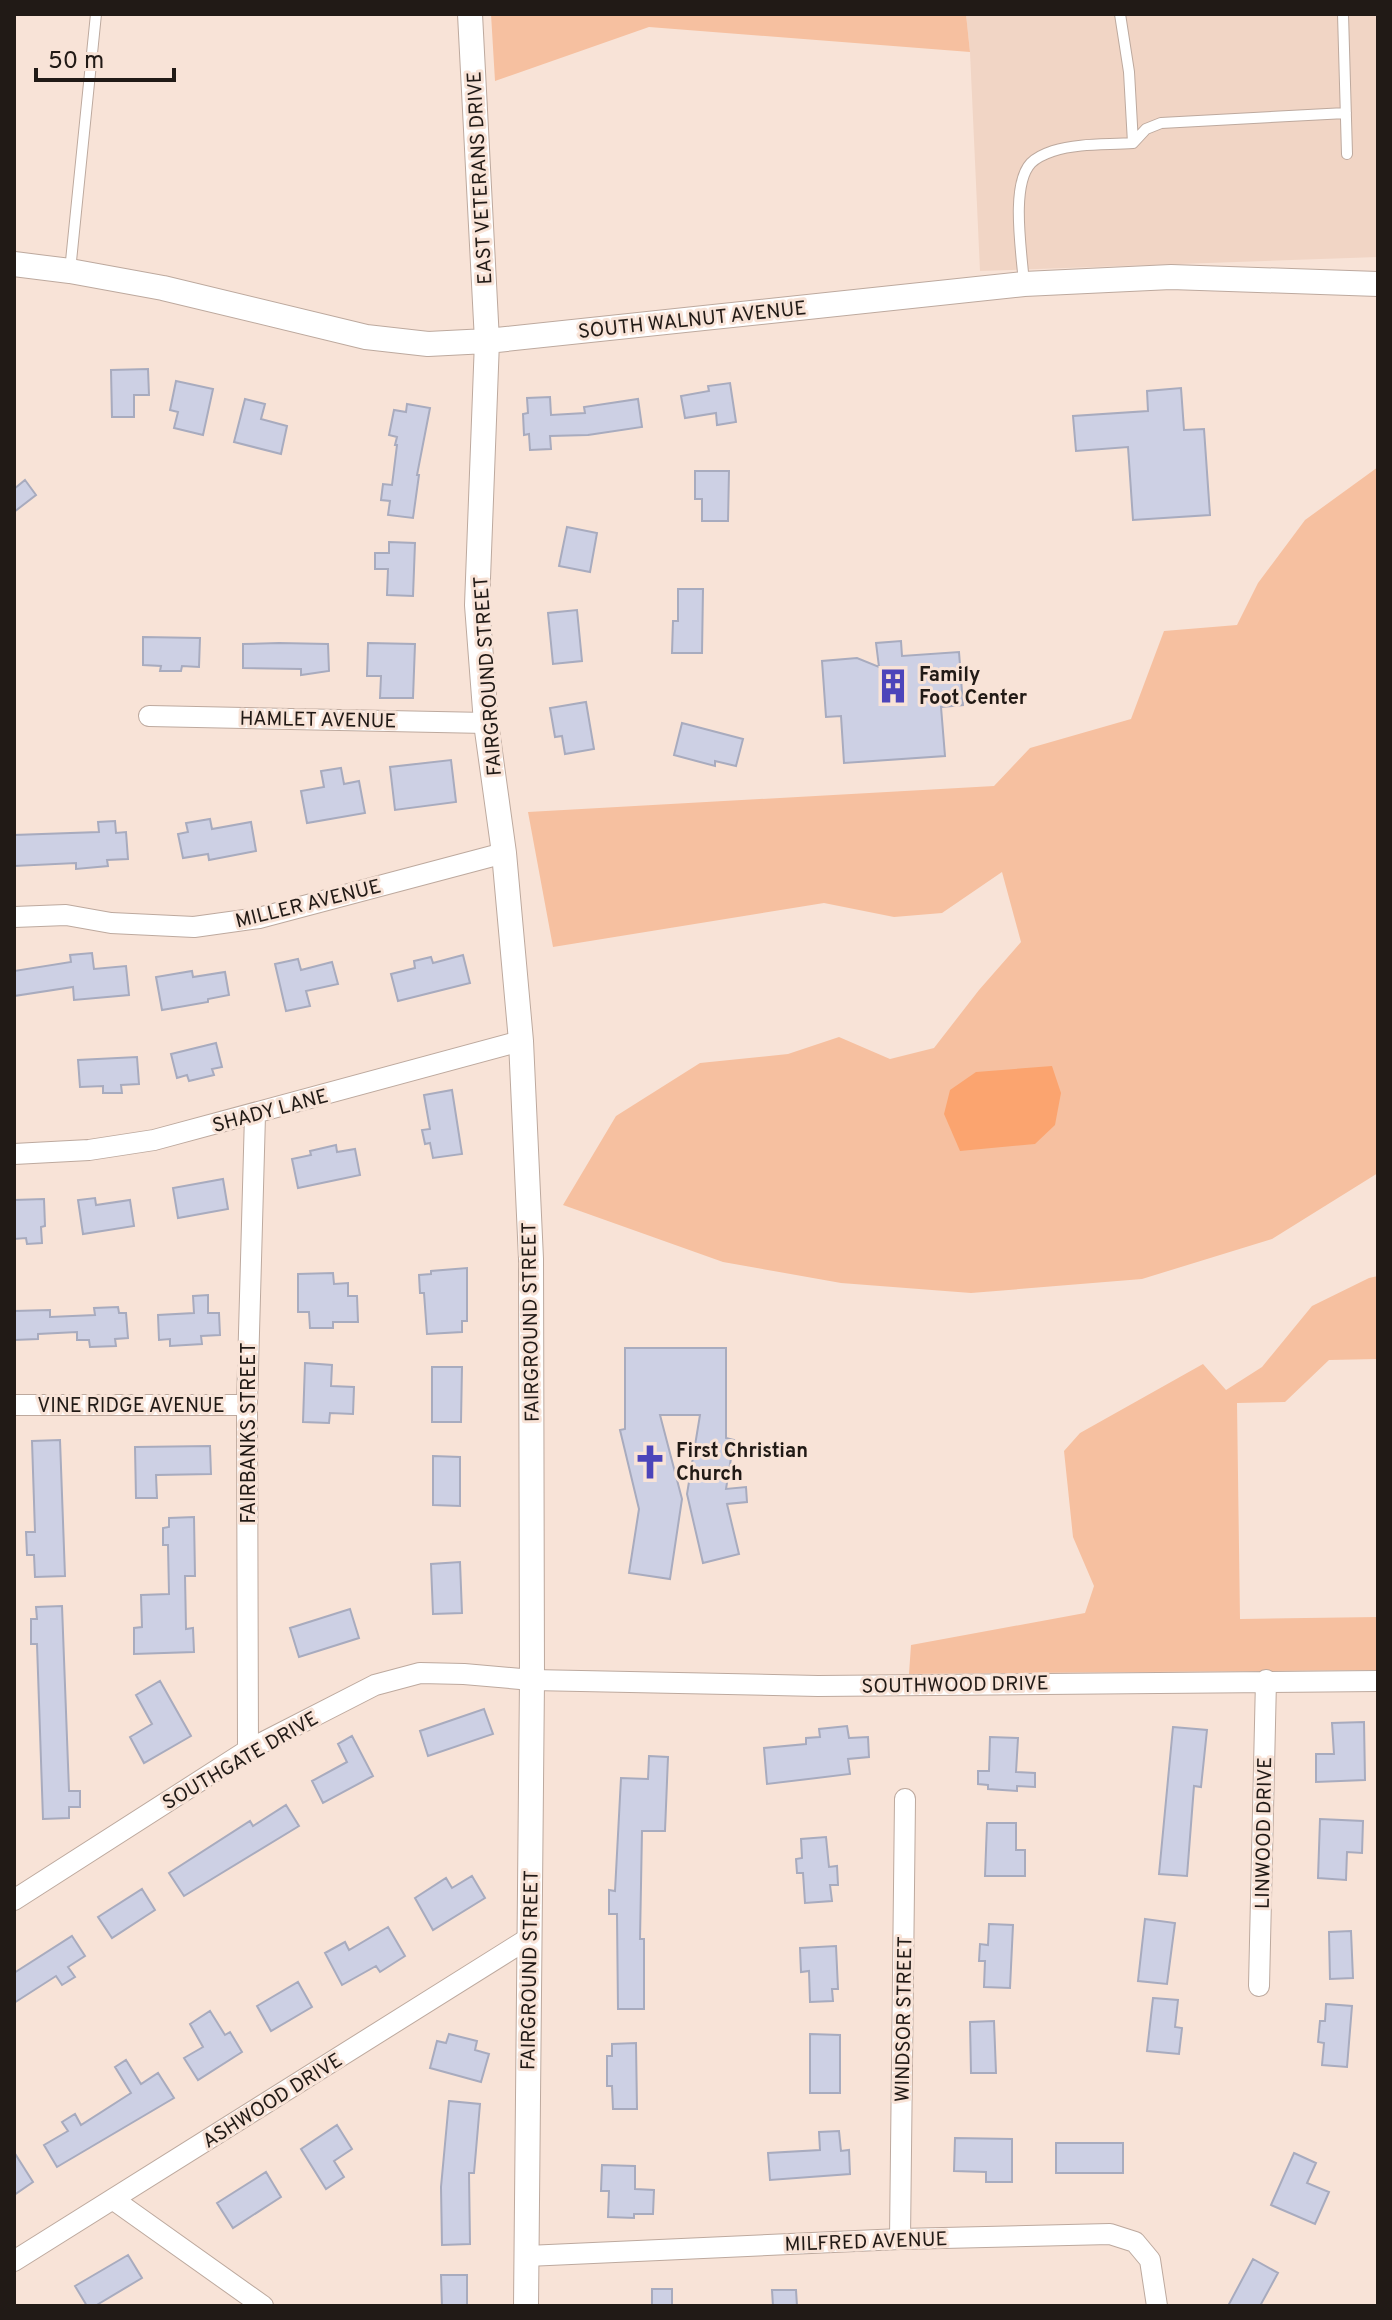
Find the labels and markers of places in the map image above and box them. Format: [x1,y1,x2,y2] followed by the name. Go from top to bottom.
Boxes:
[919,663,1028,712] place label: Family Foot Center
[874,667,912,705] building icon: Family Foot Center
[676,1439,808,1488] place label: First Christian Church
[631,1443,669,1481] church icon: First Christian Church

